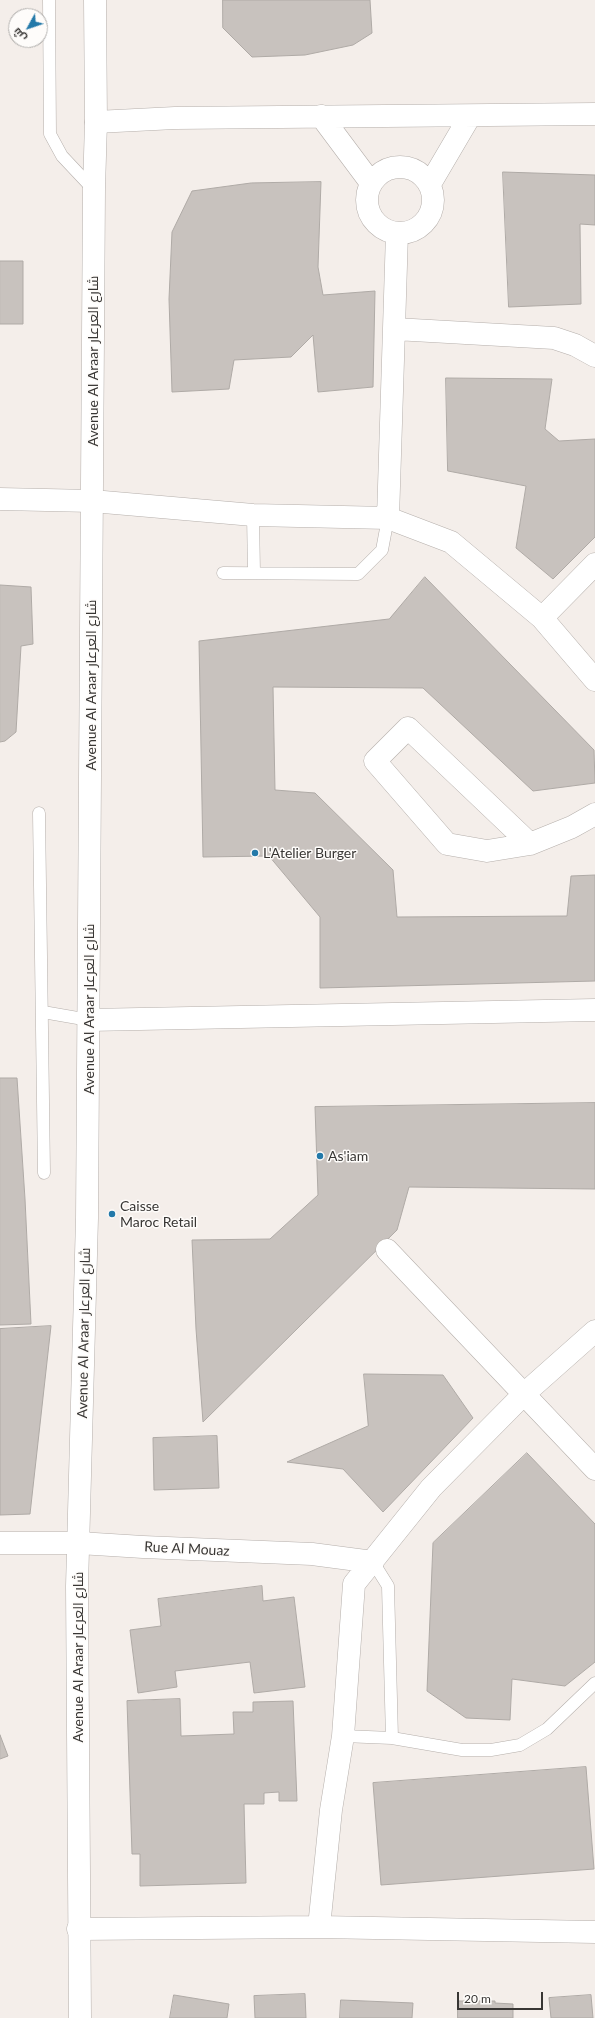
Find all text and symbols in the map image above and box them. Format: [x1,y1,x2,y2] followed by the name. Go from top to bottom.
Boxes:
[8,8,48,48] north arrow
[10,26,29,45] text: ش
[85,276,101,446] street label: Avenue Al Araar شارع العرعار
[83,600,99,770] street label: Avenue Al Araar شارع العرعار
[263,845,356,861] place label: L'Atelier Burger
[250,848,260,858] marker: L'Atelier Burger
[81,924,97,1094] street label: Avenue Al Araar شارع العرعار
[328,1148,368,1164] place label: As'iam
[315,1151,325,1161] marker: As'iam
[120,1198,197,1230] place label: Caisse Maroc Retail
[107,1209,117,1219] marker: Caisse Maroc Retail
[74,1247,94,1419] street label: Avenue Al Araar شارع العرعار
[144,1538,230,1560] street label: Rue Al Mouaz
[70,1572,86,1742] street label: Avenue Al Araar شارع العرعار
[459,1984,545,2010] scale bar
[464,1991,491,2006] text: 20 m

